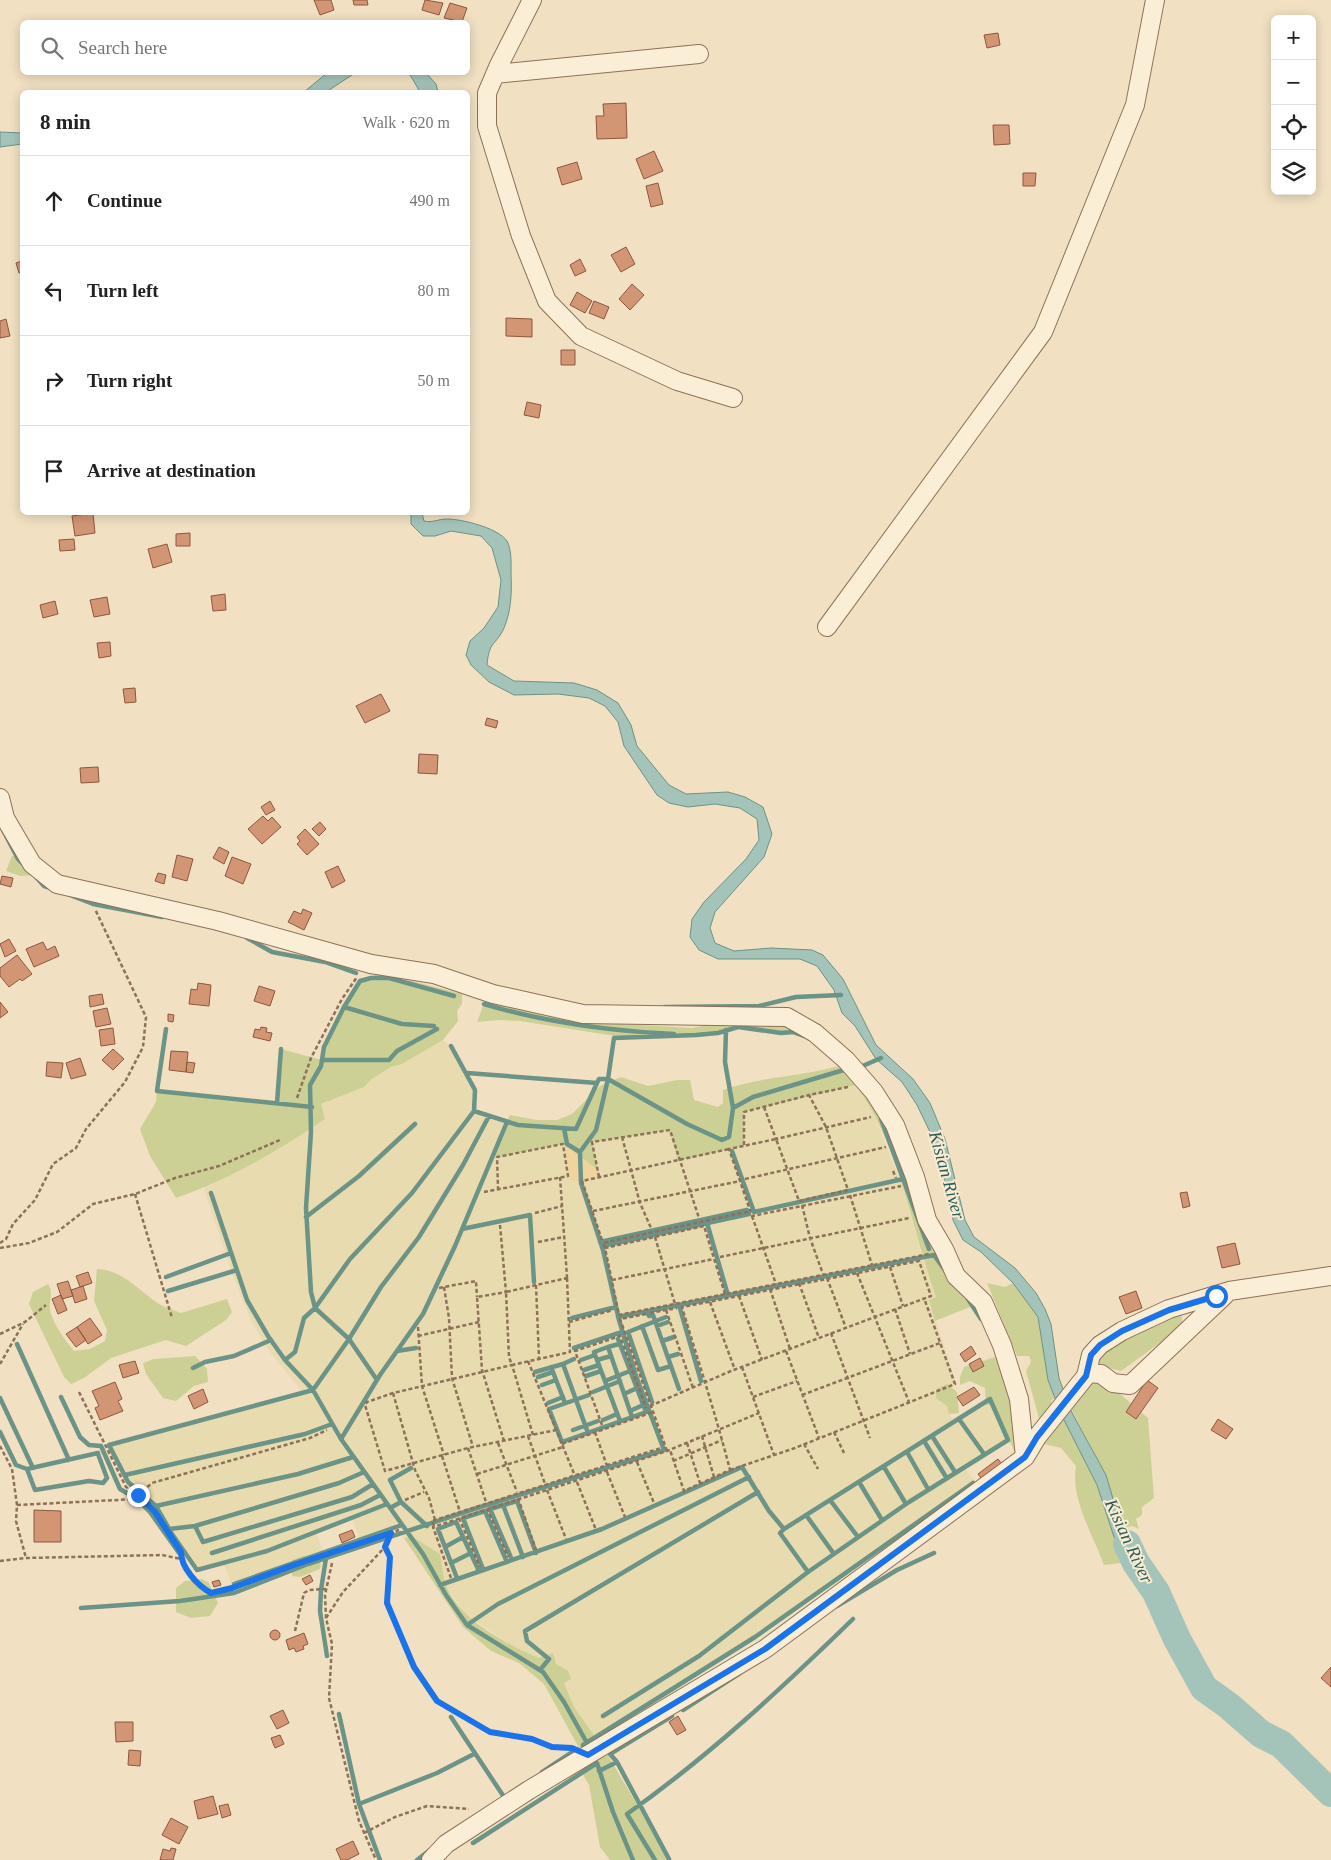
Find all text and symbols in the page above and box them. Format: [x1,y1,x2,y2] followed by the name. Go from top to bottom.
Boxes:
[1271,15,1316,195] map controls
[1271,15,1316,60] button: +
[20,20,470,75] search box
[38,34,66,62] icon: search
[78,37,167,58] text: Search here
[1271,60,1316,105] button: −
[1271,105,1316,150] button: locate
[40,110,91,134] text: 8 min
[363,114,450,131] text: Walk · 620 m
[1271,150,1316,195] button: layers
[40,187,68,215] icon: ahead
[87,190,162,211] text: Continue
[410,192,450,209] text: 490 m
[40,277,68,305] icon: left
[87,280,159,301] text: Turn left
[418,282,450,299] text: 80 m
[40,367,68,395] icon: right
[87,370,172,391] text: Turn right
[418,372,450,389] text: 50 m
[40,457,68,485] icon: arrive
[87,460,256,481] text: Arrive at destination
[925,1128,969,1222] water label: Kisian River
[1205,1285,1228,1308] route start
[127,1484,150,1507] route end
[1100,1495,1158,1587] water label: Kisian River

